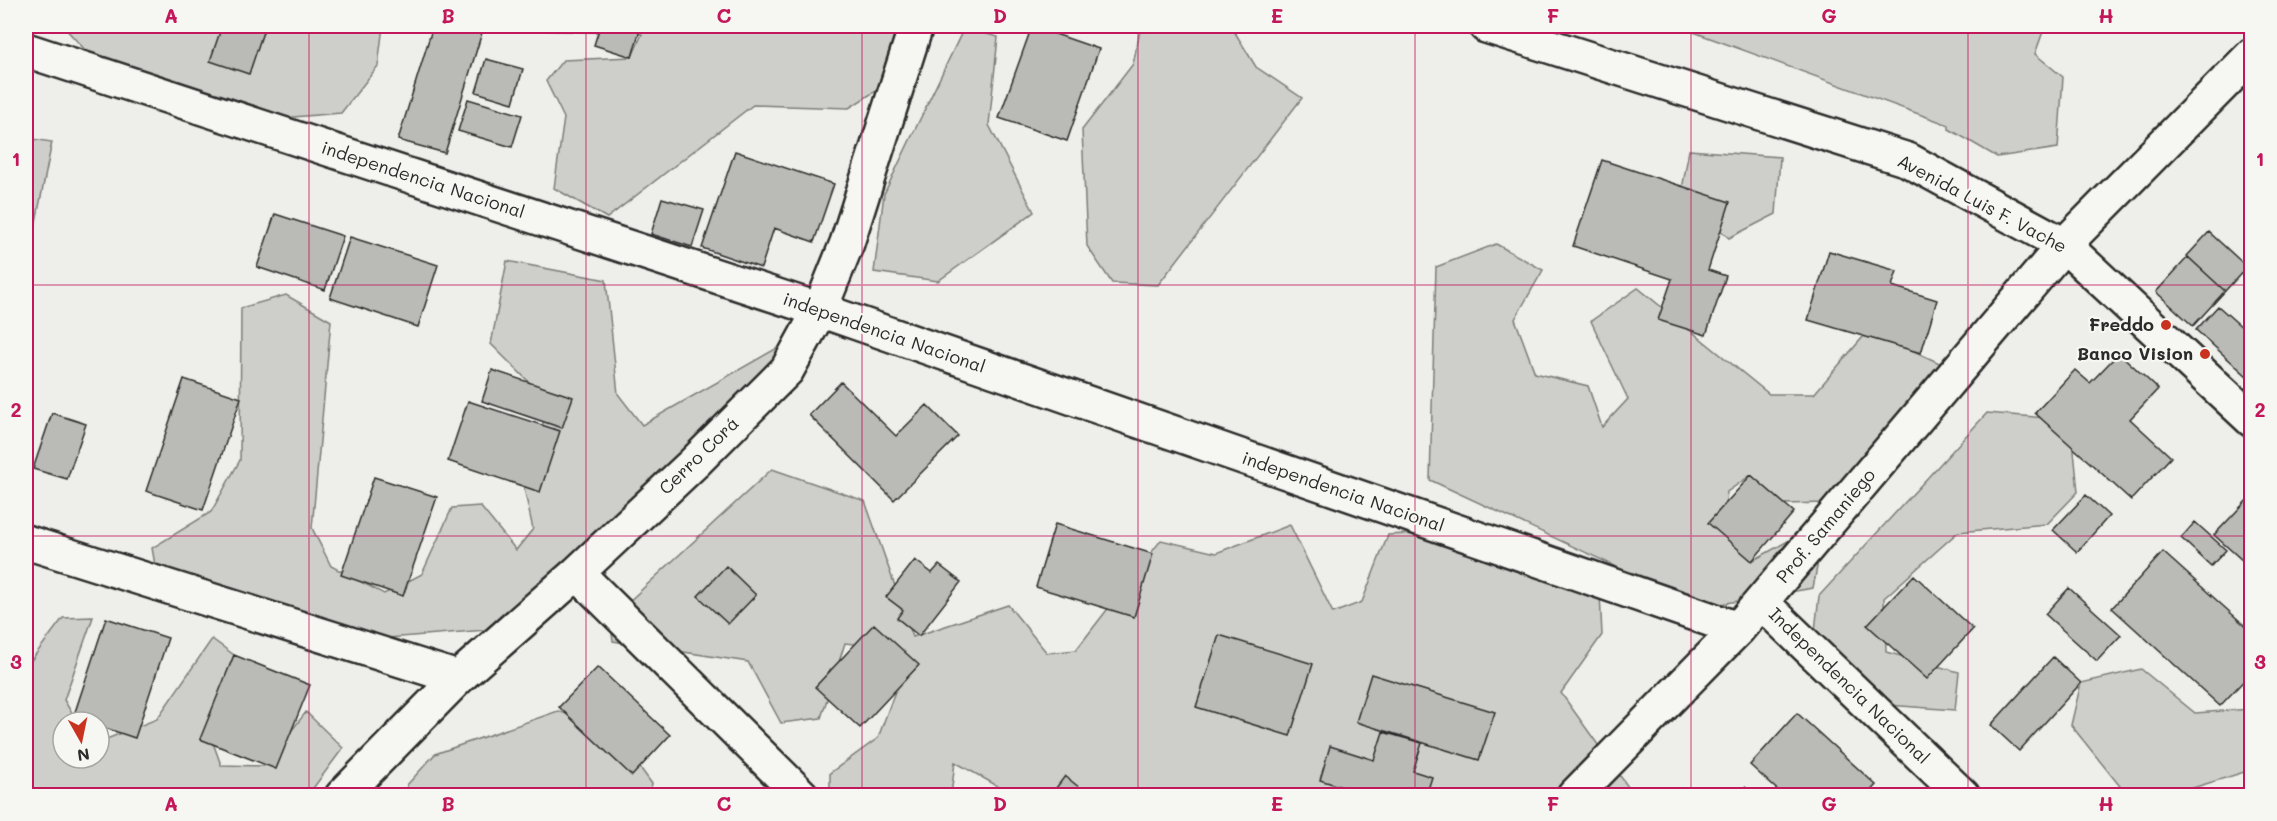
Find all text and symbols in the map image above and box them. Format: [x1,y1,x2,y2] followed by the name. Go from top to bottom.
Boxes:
[164,2,178,28] text: A
[441,2,455,28] text: B
[717,2,732,28] text: C
[993,2,1007,28] text: D
[1271,2,1283,28] text: E
[1547,2,1560,28] text: F
[1821,2,1837,28] text: G
[2098,2,2114,28] text: H
[318,135,528,223] street label: independencia Nacional
[12,145,20,171] text: 1
[2256,145,2264,171] text: 1
[1894,148,2071,258] street label: Avenida Luis F. Vache
[780,286,989,378] street label: independencia Nacional
[2089,312,2154,336] place label: Freddo
[2159,318,2173,332] marker: Freddo
[2077,341,2193,365] place label: Banco Vision
[2198,347,2212,361] marker: Banco Vision
[10,396,22,422] text: 2
[2254,396,2266,422] text: 2
[653,411,743,499] street label: Cerro Corá
[1239,445,1448,537] street label: independencia Nacional
[1770,463,1880,588] street label: Prof. Samaniego
[1764,602,1935,769] street label: Independencia Nacional
[10,648,22,674] text: 3
[2254,648,2266,674] text: 3
[51,710,111,770] north arrow
[76,744,91,767] text: N
[164,790,178,816] text: A
[441,790,455,816] text: B
[717,790,732,816] text: C
[993,790,1007,816] text: D
[1271,790,1283,816] text: E
[1547,790,1560,816] text: F
[1821,790,1837,816] text: G
[2098,790,2114,816] text: H

